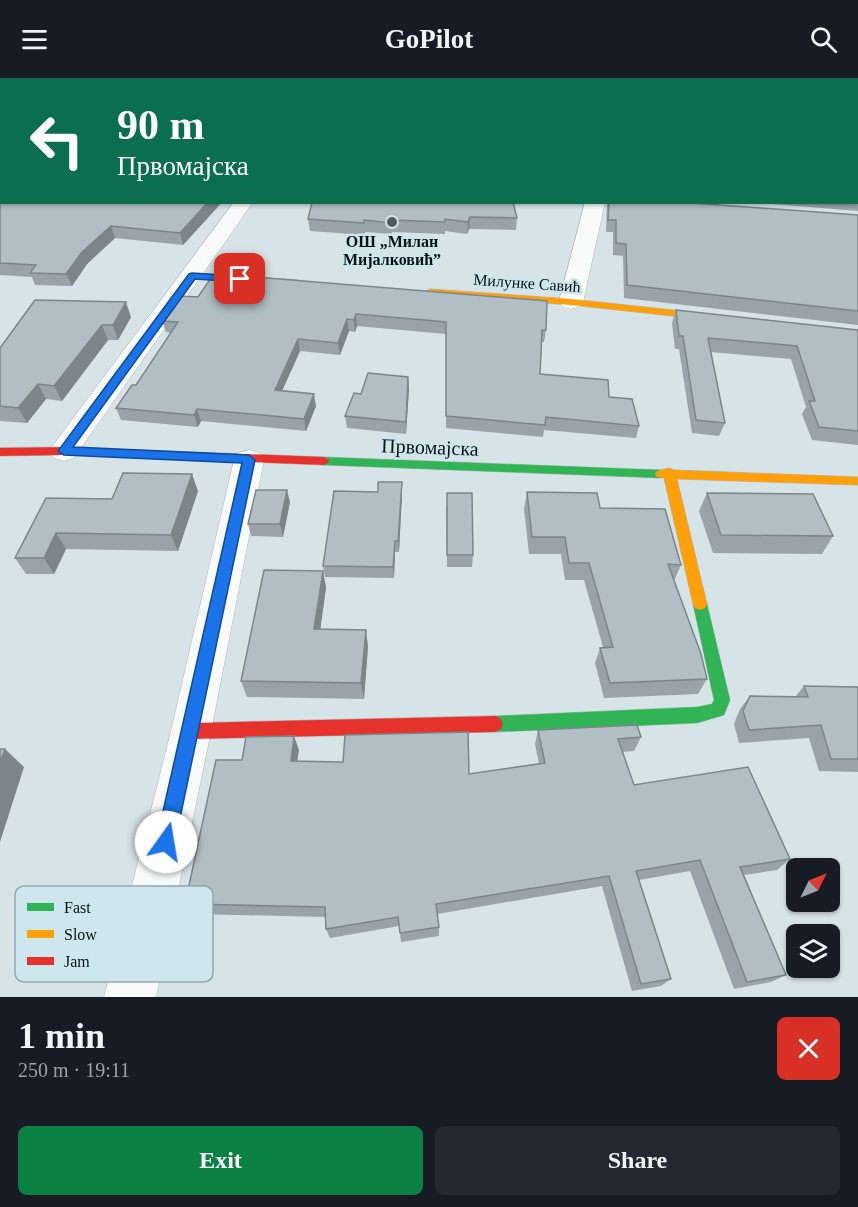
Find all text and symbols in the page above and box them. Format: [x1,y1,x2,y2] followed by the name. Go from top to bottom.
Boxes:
[18,23,51,56] icon: menu
[807,23,840,56] icon: search
[385,24,473,54] text: GoPilot
[18,102,96,180] icon: left
[117,102,205,148] text: 90 m
[117,151,249,181] text: Првомајска
[385,215,399,229] marker: ОШ „Милан Мијалковић”
[343,233,441,269] place label: ОШ „Милан Мијалковић”
[214,253,265,304] pin
[223,262,256,295] icon: arrive
[473,271,581,296] street label: Милунке Савић
[381,434,479,461] street label: Првомајска
[134,810,198,874] position arrow
[786,858,840,912] north arrow
[786,858,840,978] map controls
[15,886,213,982] legend
[64,899,91,916] text: Fast
[786,924,840,978] button: layers
[64,926,97,943] text: Slow
[64,953,90,970] text: Jam
[18,1016,105,1056] text: 1 min
[777,1017,840,1080] button: close
[18,1059,130,1081] text: 250 m · 19:11
[18,1126,423,1195] button: Exit
[435,1126,840,1195] button: Share

